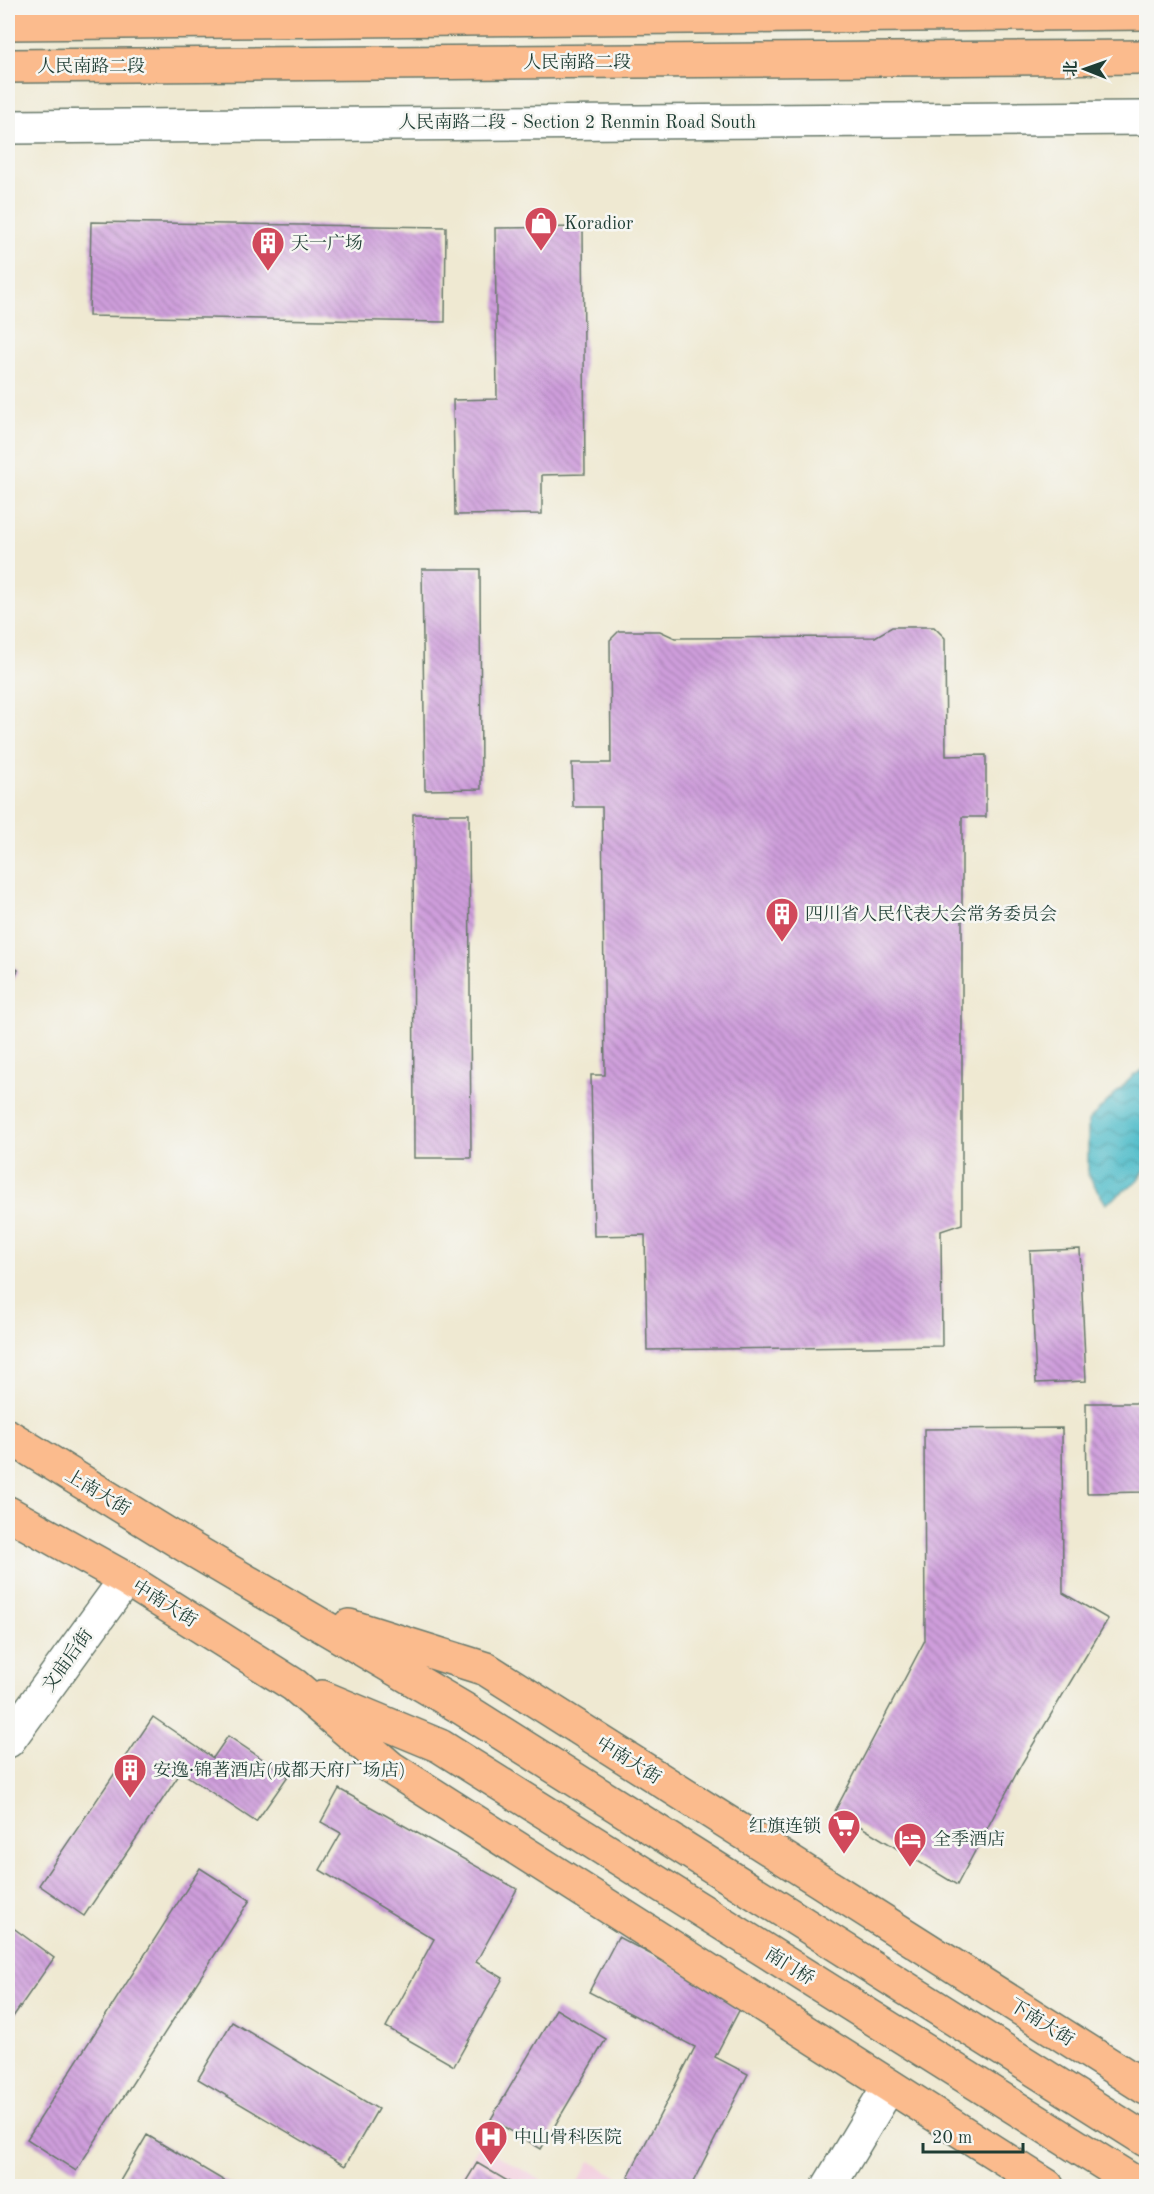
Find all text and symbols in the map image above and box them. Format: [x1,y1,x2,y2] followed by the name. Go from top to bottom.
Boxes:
[1055,39,1115,99] north arrow
[523,52,631,72] street label: 人民南路二段
[37,56,145,76] street label: 人民南路二段
[1062,61,1080,77] text: 北
[398,112,756,132] street label: 人民南路二段 - Section 2 Renmin Road South
[523,205,559,252] shop icon: Koradior
[564,215,634,233] place label: Koradior
[250,225,286,272] building icon: 天一广场
[291,233,363,253] place label: 天一广场
[764,896,800,943] building icon: 四川省人民代表大会常务委员会
[805,904,1057,924] place label: 四川省人民代表大会常务委员会
[62,1465,134,1519] street label: 上南大街
[129,1575,201,1631] street label: 中南大街
[38,1625,96,1695] street label: 文庙后街
[593,1732,665,1788] street label: 中南大街
[112,1752,148,1799] building icon: 安逸·锦著酒店(成都天府广场店)
[153,1760,405,1780] place label: 安逸·锦著酒店(成都天府广场店)
[826,1808,862,1855] supermarket icon: 红旗连锁
[749,1816,821,1836] place label: 红旗连锁
[892,1821,928,1868] hotel icon: 全季酒店
[933,1829,1005,1849] place label: 全季酒店
[762,1943,818,1989] street label: 南门桥
[1006,1994,1078,2050] street label: 下南大街
[923,2116,1024,2154] scale bar
[473,2119,509,2166] hospital icon: 中山骨科医院
[514,2127,622,2147] place label: 中山骨科医院
[932,2129,972,2147] text: 20 m

